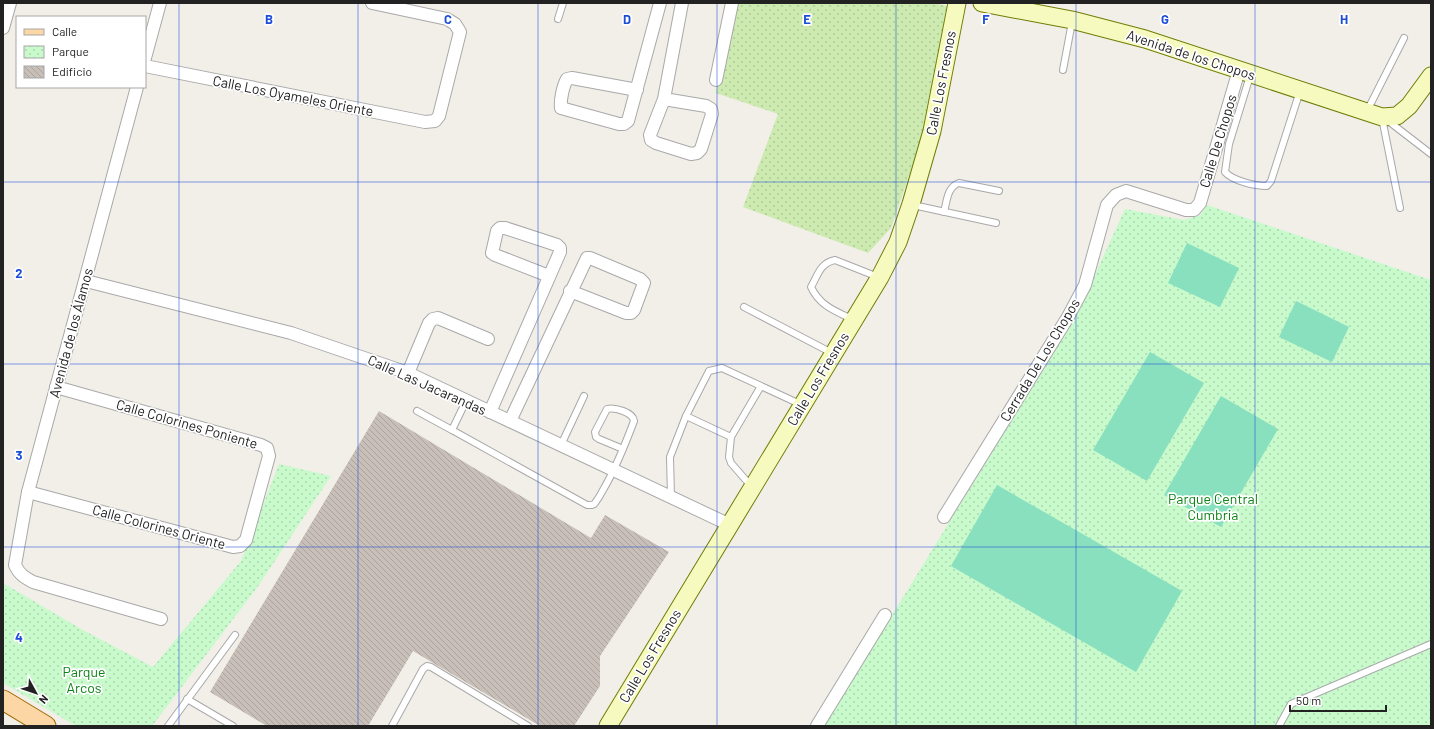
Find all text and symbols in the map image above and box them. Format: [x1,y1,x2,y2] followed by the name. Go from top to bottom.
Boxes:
[265,11,273,27] text: B
[444,11,452,27] text: C
[623,11,631,27] text: D
[803,11,811,27] text: E
[982,11,990,27] text: F
[1161,11,1169,27] text: G
[1340,11,1348,27] text: H
[16,16,146,88] legend
[52,24,77,38] text: Calle
[1125,26,1258,83] street label: Avenida de los Chopos
[922,29,959,137] street label: Calle Los Fresnos
[52,44,89,58] text: Parque
[52,64,92,78] text: Edificio
[211,72,375,119] street label: Calle Los Oyameles Oriente
[1195,92,1240,190] street label: Calle De Chopos
[15,265,23,281] text: 2
[45,266,96,400] street label: Avenida de los Álamos
[996,295,1083,424] street label: Cerrada De Los Chopos
[783,329,852,429] street label: Calle Los Fresnos
[365,351,489,418] street label: Calle Las Jacarandas
[114,395,260,452] street label: Calle Colorines Poniente
[15,447,23,463] text: 3
[1168,490,1258,523] park label: Parque Central Cumbria
[91,501,227,552] street label: Calle Colorines Oriente
[615,606,684,706] street label: Calle Los Fresnos
[15,629,23,645] text: 4
[62,663,106,696] park label: Parque Arcos
[16,673,56,713] north arrow
[1290,687,1386,713] scale bar
[37,693,51,707] text: N
[1296,693,1321,707] text: 50 m

